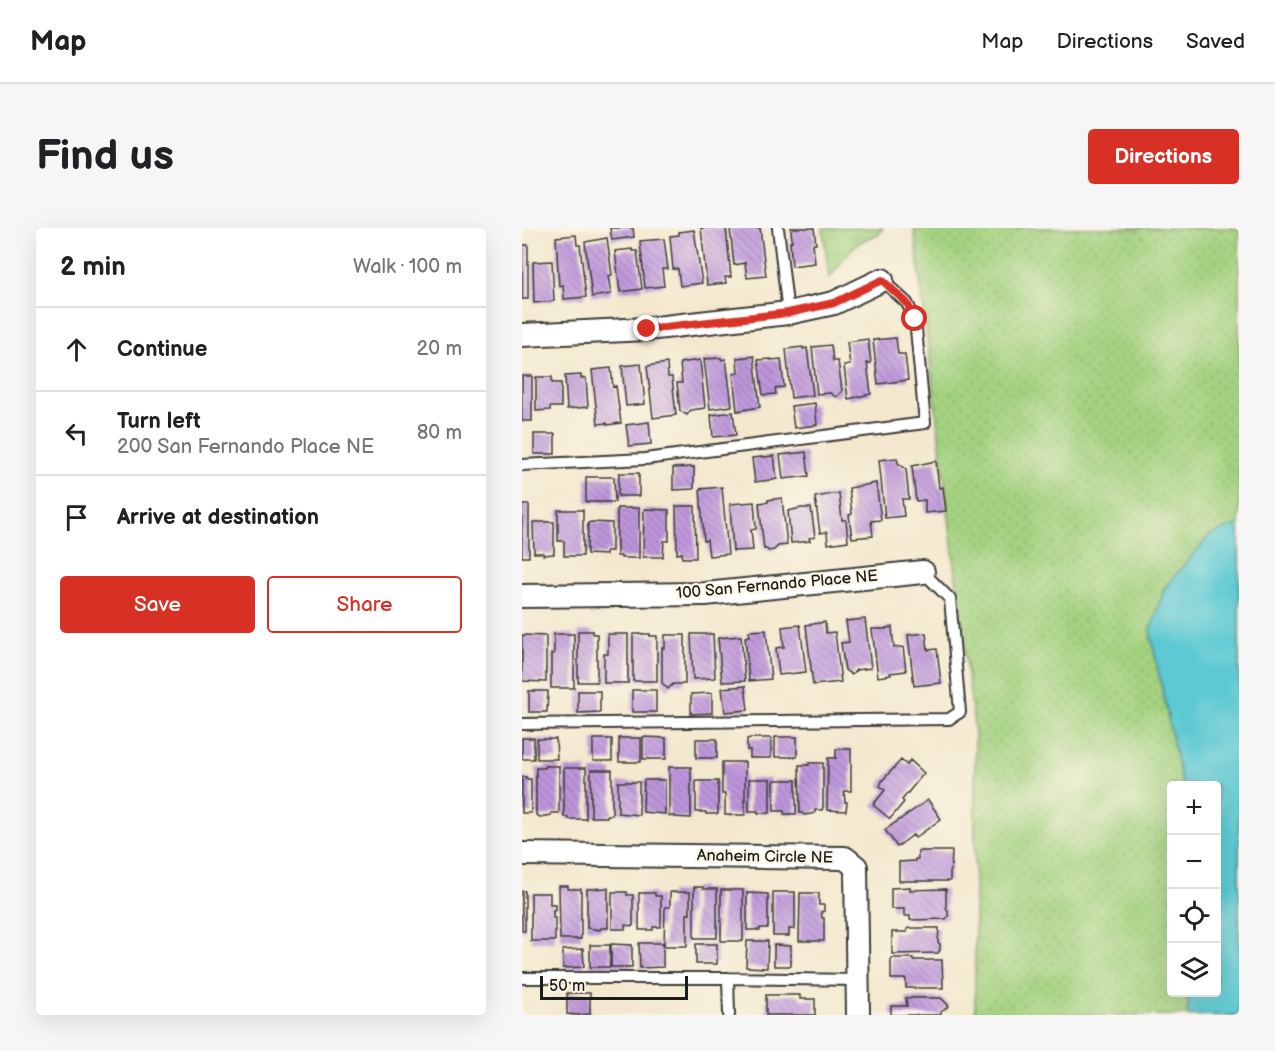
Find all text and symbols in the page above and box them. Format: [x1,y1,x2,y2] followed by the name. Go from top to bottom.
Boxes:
[30,25,86,58] text: Map
[981,29,1024,54] text: Map
[1057,29,1153,54] text: Directions
[1186,29,1245,54] text: Saved
[1088,129,1239,184] button: Directions
[36,131,174,182] text: Find us
[60,252,126,283] text: 2 min
[353,255,462,279] text: Walk · 100 m
[901,305,927,331] route start
[633,315,659,341] route end
[60,333,93,366] icon: ahead
[117,336,207,363] text: Continue
[417,337,462,361] text: 20 m
[117,408,201,435] text: Turn left
[60,417,93,450] icon: left
[417,421,462,445] text: 80 m
[117,435,374,459] text: 200 San Fernando Place NE
[60,501,93,534] icon: arrive
[117,504,319,531] text: Arrive at destination
[675,567,879,603] street label: 100 San Fernando Place NE
[60,576,255,633] button: Save
[267,576,462,633] button: Share
[1167,781,1221,997] map controls
[1167,781,1221,835] button: +
[1167,835,1221,889] button: −
[697,846,833,868] street label: Anaheim Circle NE
[1167,889,1221,943] button: locate
[1167,943,1221,997] button: layers
[540,973,688,1000] scale bar
[549,977,585,996] text: 50 m

